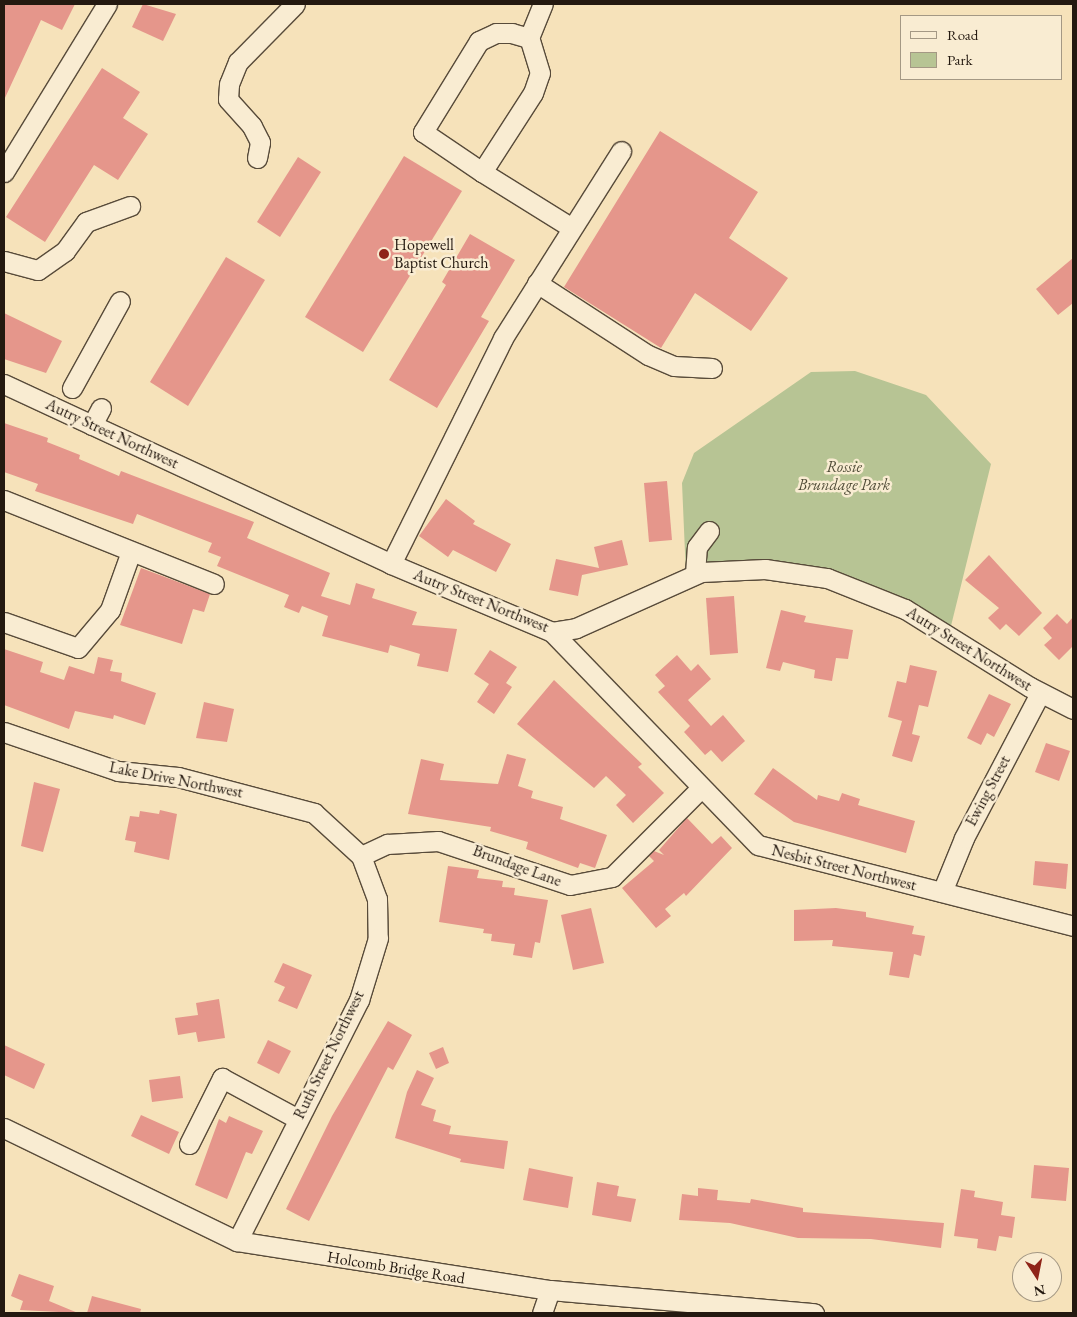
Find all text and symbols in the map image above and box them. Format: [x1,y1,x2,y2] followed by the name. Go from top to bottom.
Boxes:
[900,15,1062,80] legend
[947,25,978,44] text: Road
[947,50,973,69] text: Park
[394,235,489,273] place label: Hopewell Baptist Church
[378,248,390,260] marker: Hopewell Baptist Church
[43,395,181,473] street label: Autry Street Northwest
[798,457,890,495] park label: Rossie Brundage Park
[411,565,551,637] street label: Autry Street Northwest
[903,603,1035,695] street label: Autry Street Northwest
[961,752,1015,830] street label: Ewing Street
[107,758,245,802] street label: Lake Drive Northwest
[470,841,564,891] street label: Brundage Lane
[770,841,918,895] street label: Nesbit Street Northwest
[290,988,368,1122] street label: Ruth Street Northwest
[326,1248,466,1288] street label: Holcomb Bridge Road
[1012,1252,1062,1302] north arrow
[1032,1281,1047,1301] text: N

